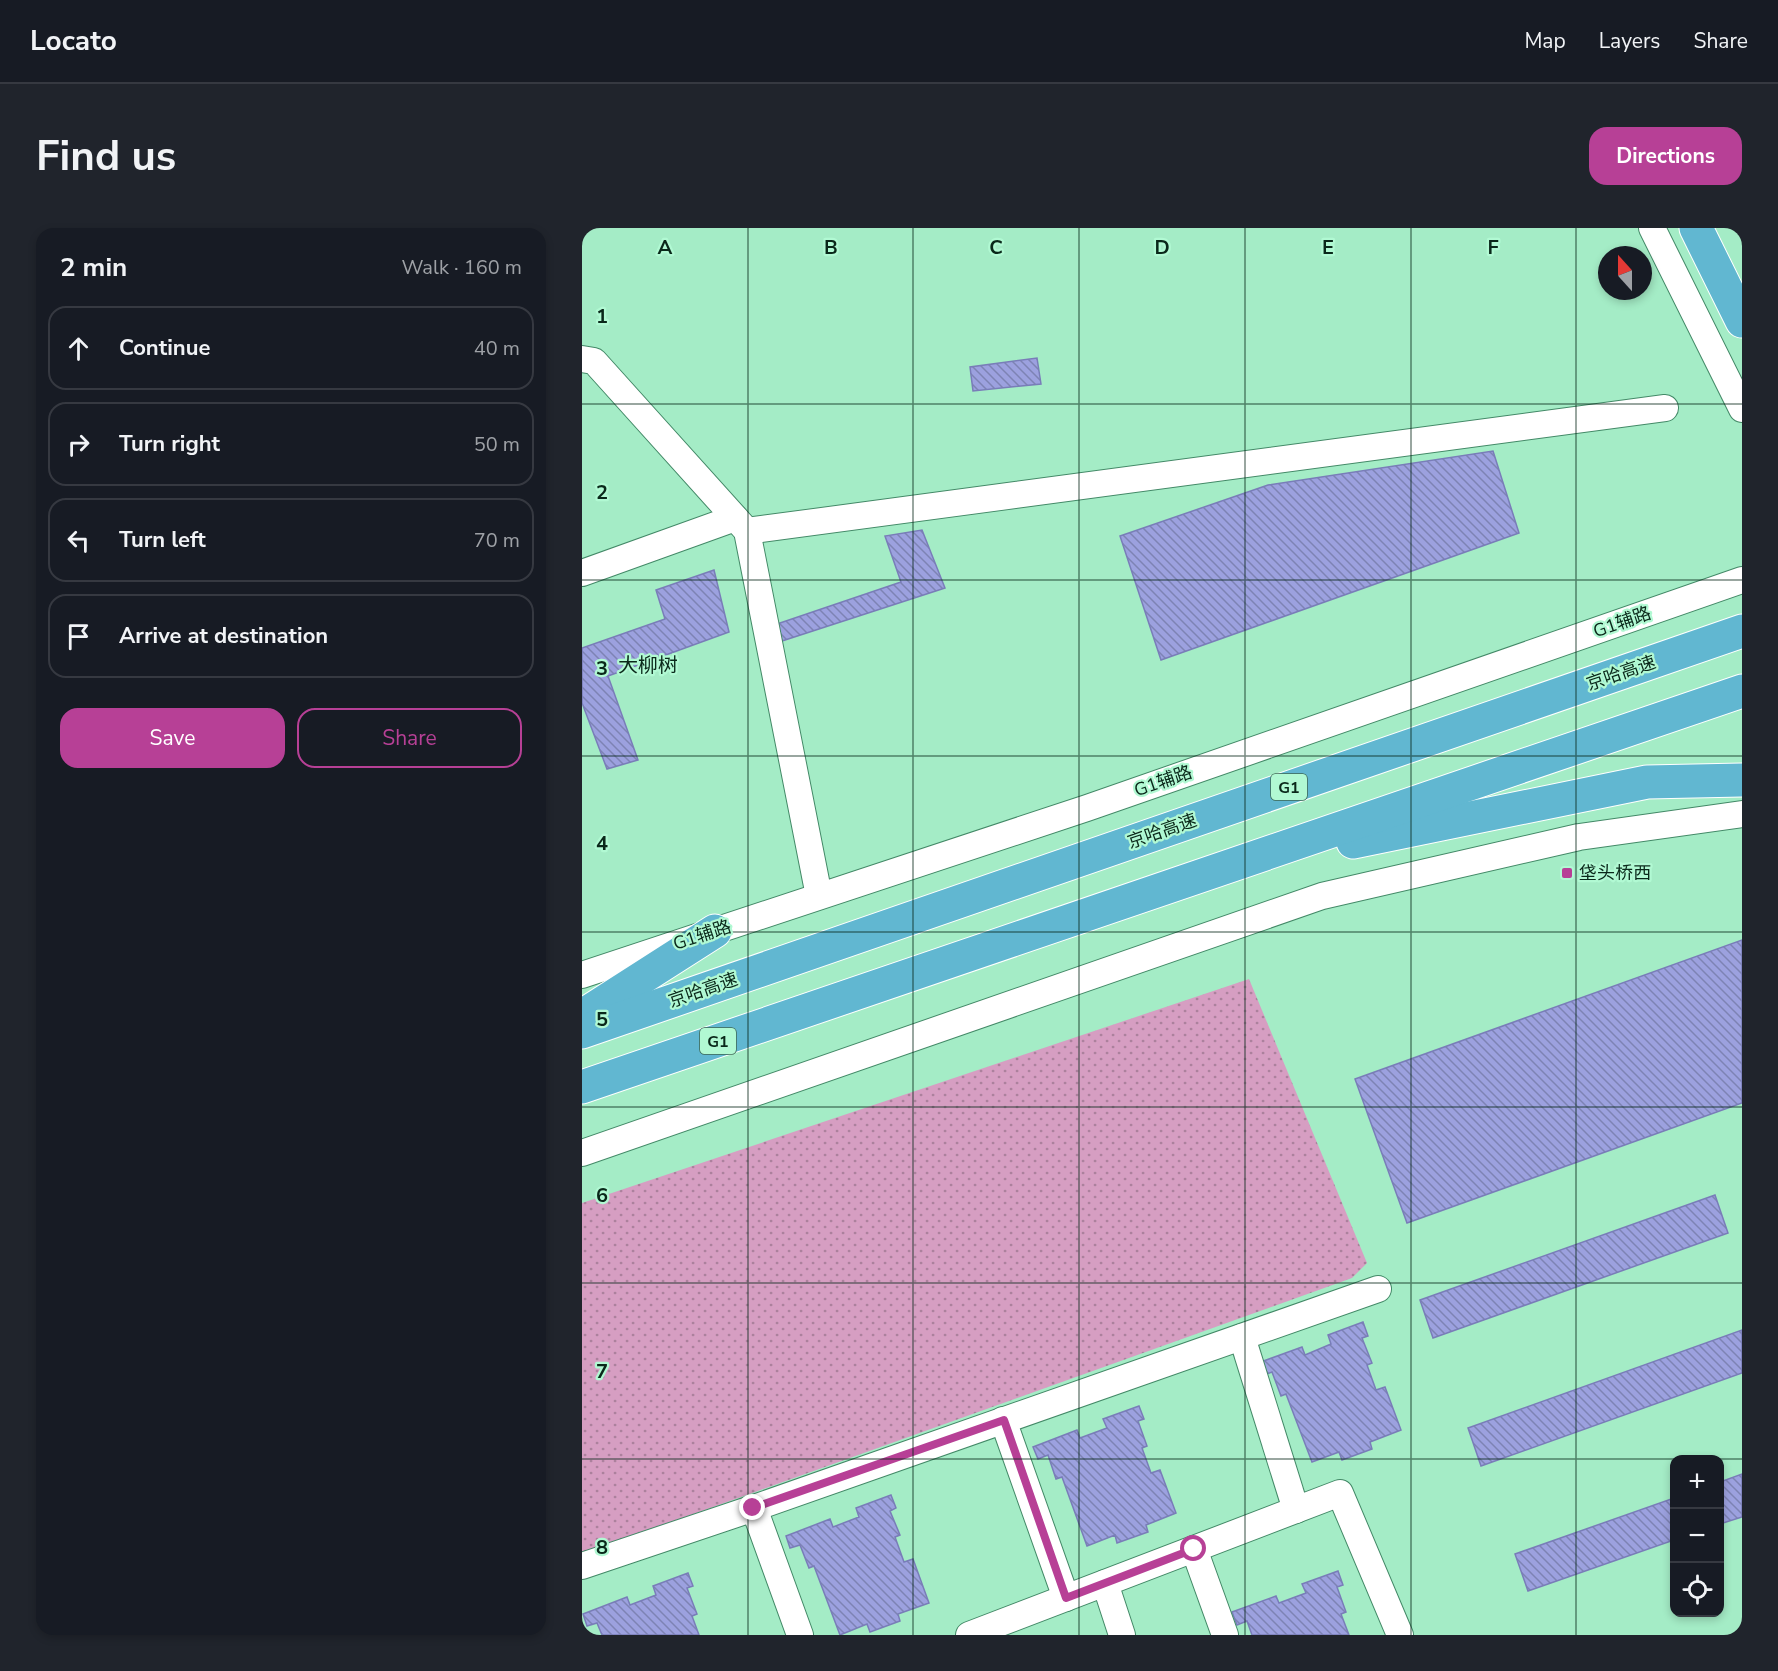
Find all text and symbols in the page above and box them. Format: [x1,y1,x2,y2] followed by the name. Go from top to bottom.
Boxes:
[30,22,117,60] text: Locato
[1524,27,1566,55] text: Map
[1599,27,1660,55] text: Layers
[1693,27,1748,55] text: Share
[1589,127,1742,185] button: Directions
[36,128,176,185] text: Find us
[658,234,673,261] text: A
[824,234,838,261] text: B
[989,234,1003,261] text: C
[1154,234,1170,261] text: D
[1322,234,1334,261] text: E
[1487,234,1499,261] text: F
[1598,246,1652,300] north arrow
[60,250,127,285] text: 2 min
[402,254,522,281] text: Walk · 160 m
[596,303,608,330] text: 1
[62,332,95,365] icon: ahead
[119,333,210,363] text: Continue
[474,335,520,362] text: 40 m
[62,428,95,461] icon: right
[119,429,220,459] text: Turn right
[474,431,520,458] text: 50 m
[596,479,608,506] text: 2
[62,524,95,557] icon: left
[119,525,206,555] text: Turn left
[474,527,520,554] text: 70 m
[1590,601,1654,643] street label: G1辅路
[62,620,95,653] icon: arrive
[119,621,328,651] text: Arrive at destination
[1583,650,1659,696] street label: 京哈高速
[618,652,678,679] district label: 大柳树
[596,655,608,682] text: 3
[60,708,285,768] button: Save
[297,708,522,768] button: Share
[1131,760,1195,802] street label: G1辅路
[1271,774,1307,800] road number: G1
[1124,808,1200,854] street label: 京哈高速
[596,830,608,857] text: 4
[1579,861,1651,885] place label: 垡头桥西
[1560,866,1574,880] marker: 垡头桥西
[670,914,734,956] street label: G1辅路
[665,967,741,1013] street label: 京哈高速
[596,1006,608,1033] text: 5
[700,1028,736,1054] road number: G1
[596,1182,608,1209] text: 6
[596,1358,608,1385] text: 7
[1670,1455,1724,1617] map controls
[1670,1455,1724,1509] button: +
[739,1494,765,1520] route end
[1670,1509,1724,1563] button: −
[596,1534,608,1561] text: 8
[1180,1535,1206,1561] route start
[1670,1563,1724,1617] button: locate

